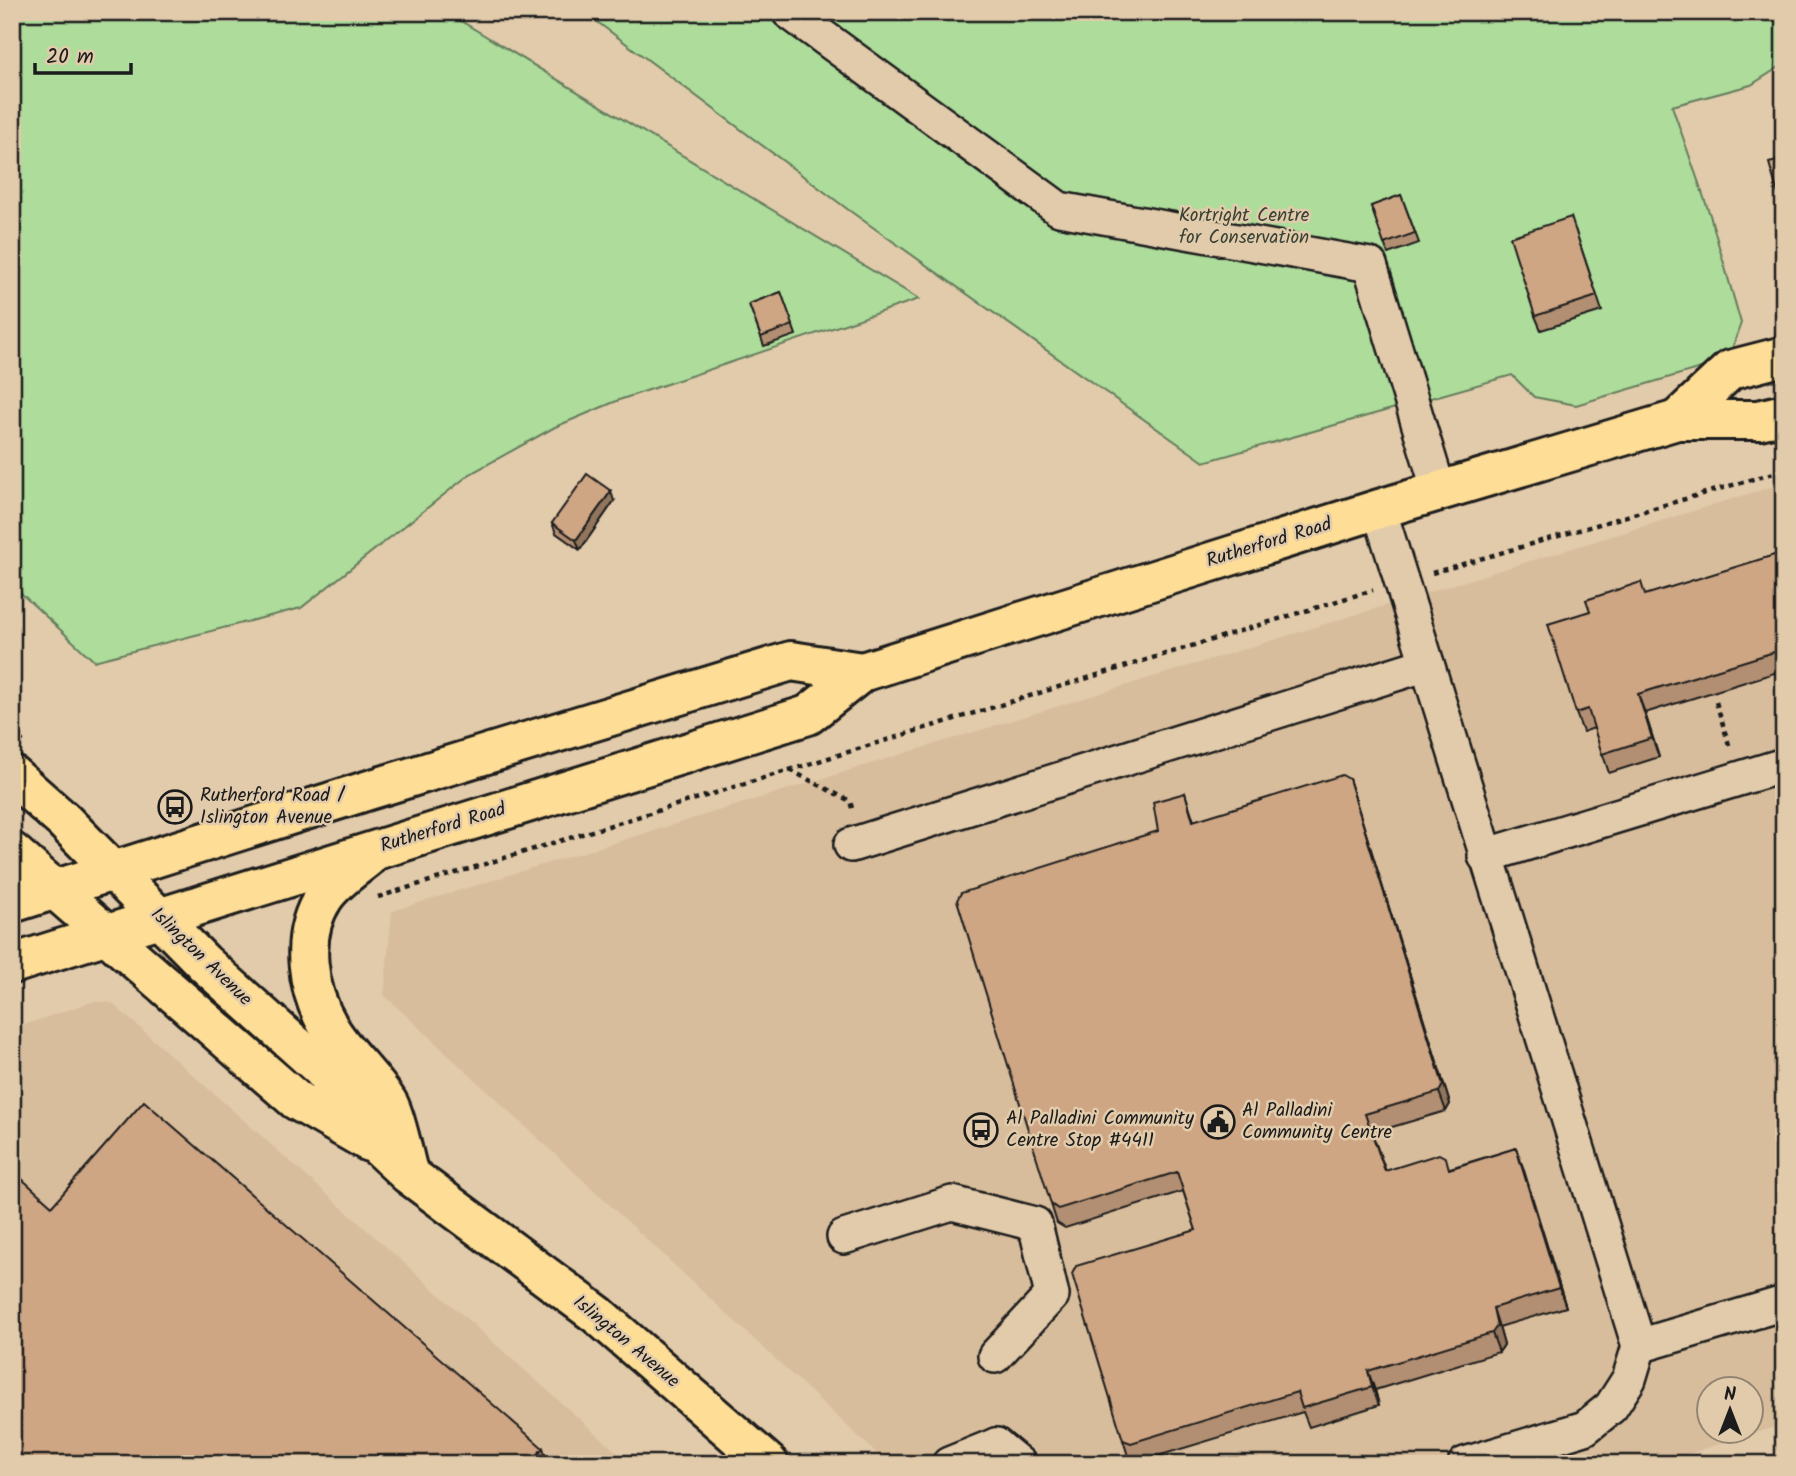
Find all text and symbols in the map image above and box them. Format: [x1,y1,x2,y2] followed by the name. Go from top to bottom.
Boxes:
[35,32,131,76] scale bar
[46,41,94,74] text: 20 m
[1179,201,1310,253] park label: Kortright Centre for Conservation
[1203,510,1336,576] street label: Rutherford Road
[200,781,345,833] place label: Rutherford Road / Islington Avenue
[156,788,194,826] bus stop icon: Rutherford Road / Islington Avenue
[377,795,510,861] street label: Rutherford Road
[143,900,259,1014] street label: Islington Avenue
[1242,1096,1393,1148] place label: Al Palladini Community Centre
[1199,1103,1237,1141] public building icon: Al Palladini Community Centre
[1006,1104,1195,1156] place label: Al Palladini Community Centre Stop #4411
[962,1111,1000,1149] bus stop icon: Al Palladini Community Centre Stop #4411
[566,1288,687,1396] street label: Islington Avenue
[1694,1374,1764,1444] north arrow
[1724,1380,1736,1410] text: N

